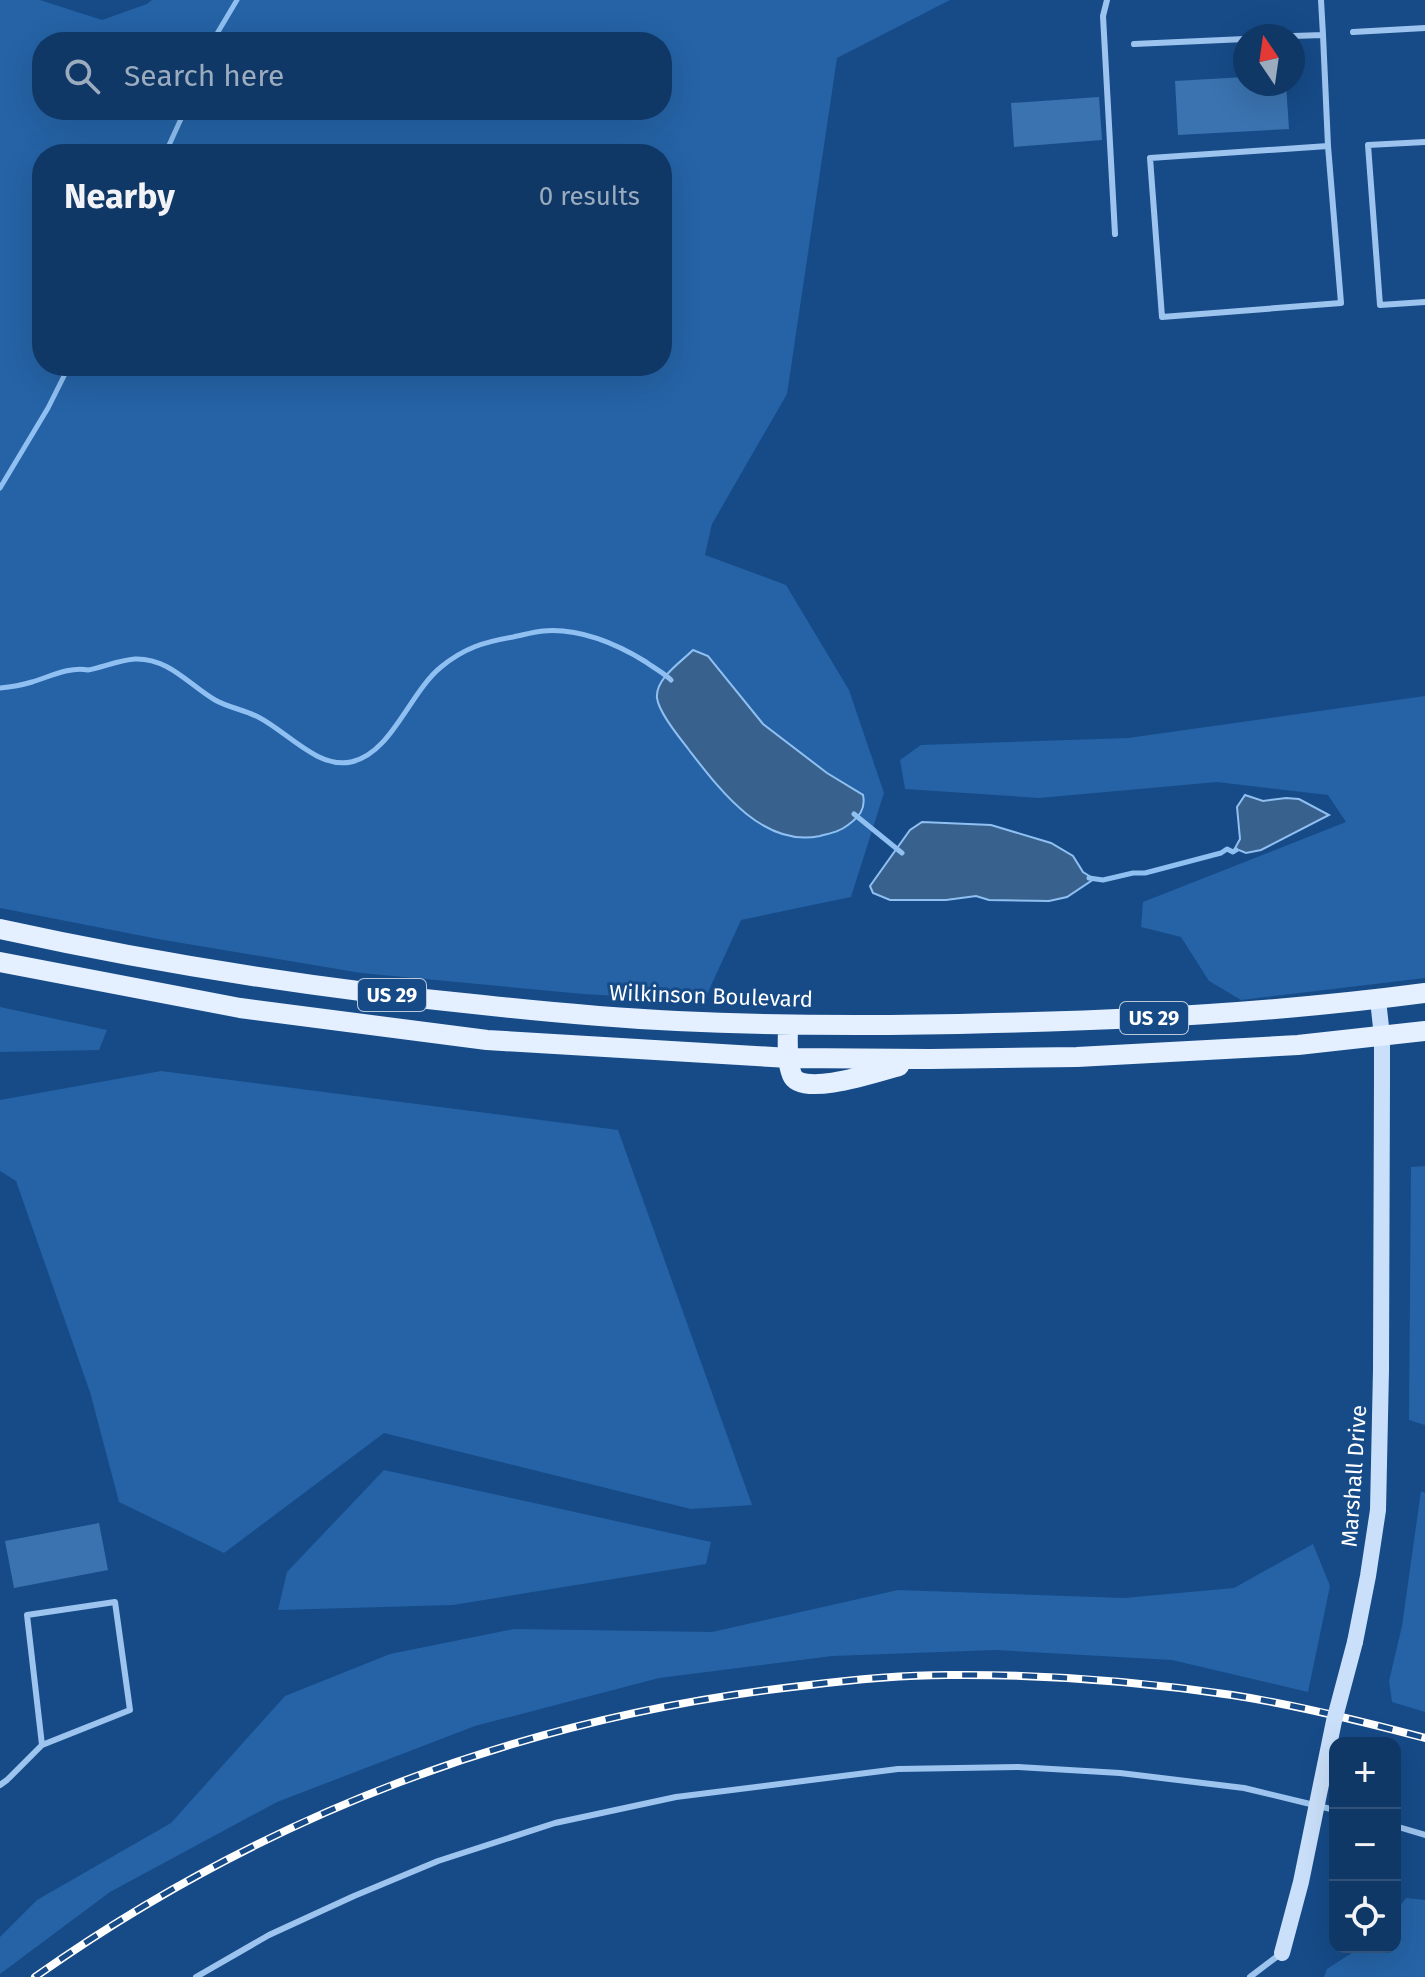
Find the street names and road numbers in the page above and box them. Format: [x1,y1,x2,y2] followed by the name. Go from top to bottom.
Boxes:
[358,979,426,1011] road number: US 29
[609,979,813,1013] street label: Wilkinson Boulevard
[1120,1002,1188,1034] road number: US 29
[1336,1404,1372,1548] street label: Marshall Drive

